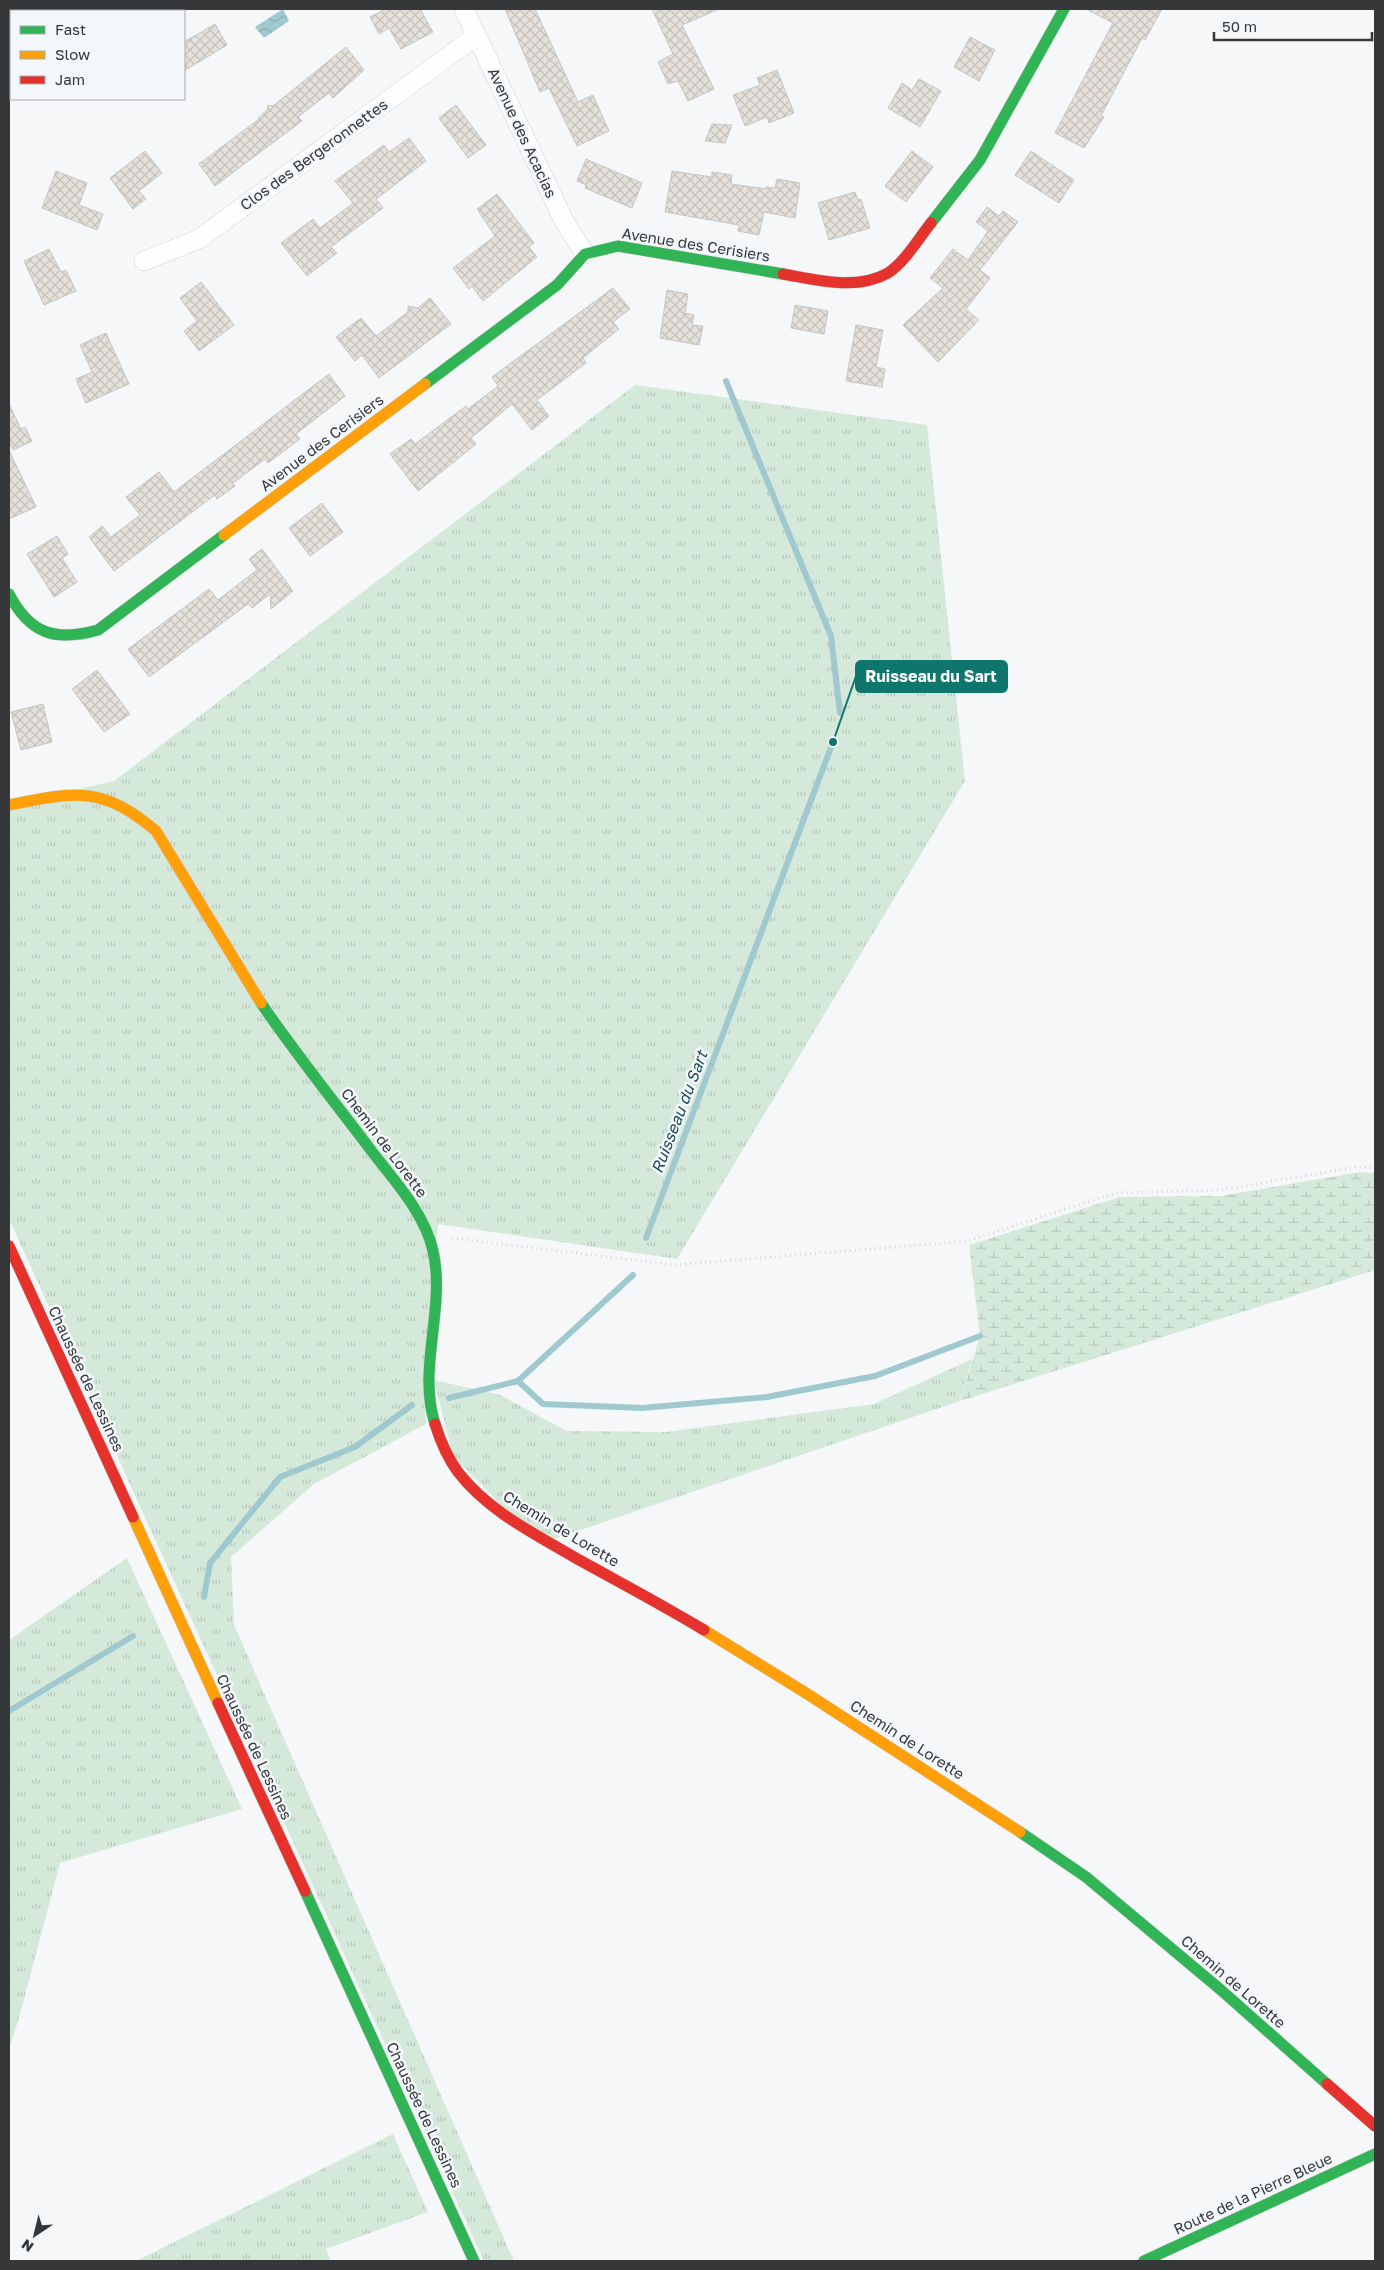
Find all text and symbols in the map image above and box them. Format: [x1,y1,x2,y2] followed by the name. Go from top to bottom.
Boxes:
[10,10,185,100] legend
[1214,10,1372,42] scale bar
[1222,17,1257,35] text: 50 m
[55,20,86,38] text: Fast
[55,45,90,63] text: Slow
[485,65,561,201] street label: Avenue des Acacias
[55,70,85,88] text: Jam
[236,95,391,214] street label: Clos des Bergeronnettes
[621,223,771,265] street label: Avenue des Cerisiers
[256,390,387,494] street label: Avenue des Cerisiers
[856,661,1007,692] callout: Ruisseau du Sart
[865,666,997,686] text: Ruisseau du Sart
[647,1047,712,1176] water label: Ruisseau du Sart
[338,1084,432,1201] street label: Chemin de Lorette
[45,1303,129,1454] street label: Chaussée de Lessines
[500,1486,623,1570] street label: Chemin de Lorette
[213,1671,297,1822] street label: Chaussée de Lessines
[847,1696,968,1783] street label: Chemin de Lorette
[1178,1931,1290,2032] street label: Chemin de Lorette
[383,2039,467,2190] street label: Chaussée de Lessines
[1170,2148,1335,2238] street label: Route de la Pierre Bleue
[10,2210,60,2260] north arrow
[18,2236,36,2256] text: N

